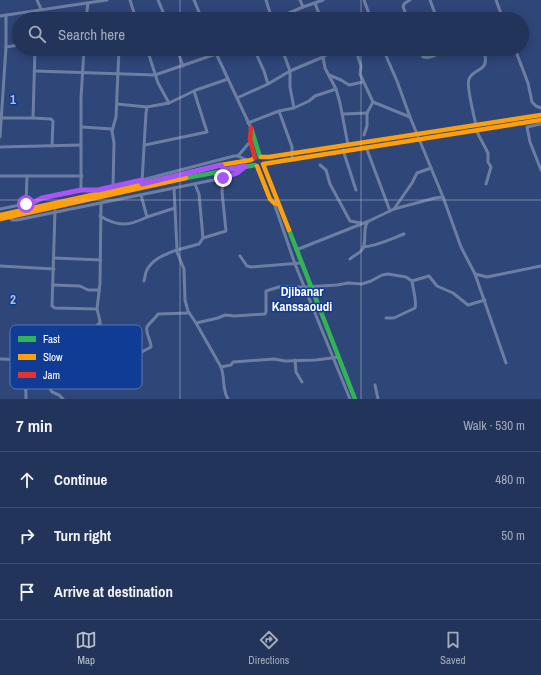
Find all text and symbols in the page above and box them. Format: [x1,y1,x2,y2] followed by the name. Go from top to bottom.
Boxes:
[12,12,529,56] search box
[26,23,48,45] icon: search
[58,24,125,45] text: Search here
[10,91,16,108] text: 1
[214,169,232,187] route end
[17,195,35,213] route start
[272,283,332,315] district label: Djibanar Kanssaoudi
[10,291,16,308] text: 2
[10,325,142,389] legend
[43,332,61,346] text: Fast
[43,350,63,364] text: Slow
[43,368,60,382] text: Jam
[16,414,52,437] text: 7 min
[463,417,525,434] text: Walk · 530 m
[16,469,38,491] icon: ahead
[54,469,107,490] text: Continue
[495,471,525,488] text: 480 m
[16,525,38,547] icon: right
[54,525,111,546] text: Turn right
[501,527,525,544] text: 50 m
[16,581,38,603] icon: arrive
[54,581,173,602] text: Arrive at destination
[75,629,97,667] tab: Map
[248,629,289,667] tab: Directions
[440,629,466,667] tab: Saved

